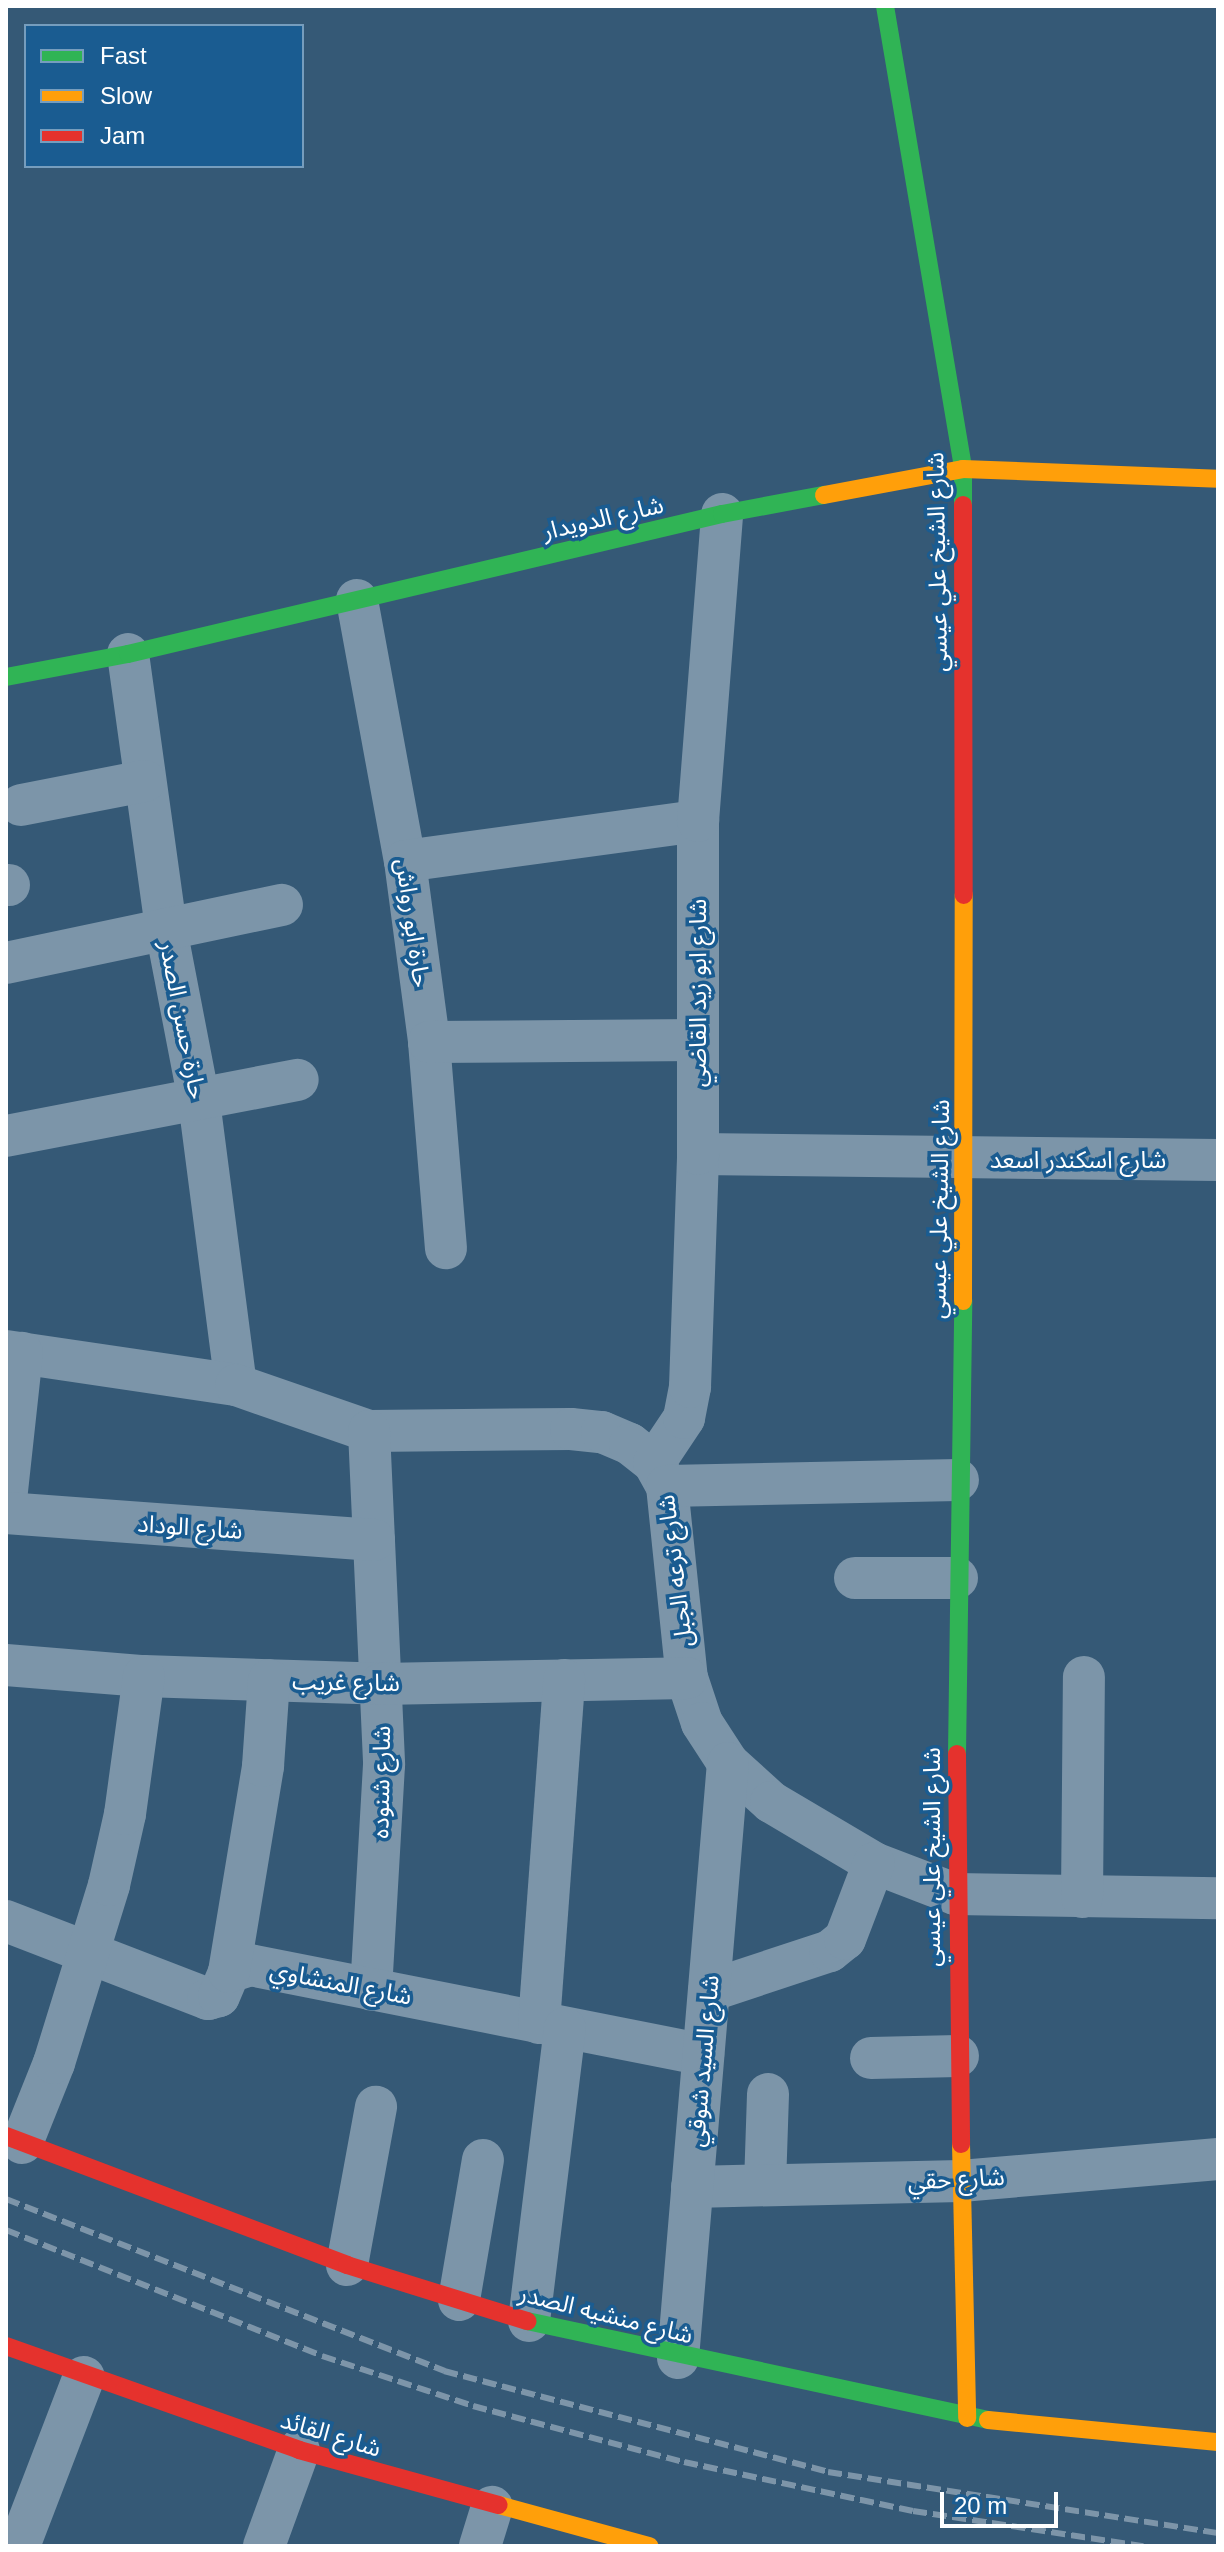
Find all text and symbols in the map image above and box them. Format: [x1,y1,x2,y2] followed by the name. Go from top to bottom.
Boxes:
[24,24,304,168] legend
[100,42,147,69] text: Fast
[100,82,152,109] text: Slow
[100,122,145,149] text: Jam
[921,452,953,672] street label: شارع الشيخ علي عيسي
[540,490,666,546] street label: شارع الدويدار
[390,857,436,989] street label: حارة ابو رواش
[684,899,712,1087] street label: شارع ابو زيد القاضي
[154,939,212,1101] street label: حارة حسن الصدر
[923,1099,955,1319] street label: شارع الشيخ علي عيسي
[990,1146,1166,1174] street label: شارع اسكندر اسعد
[651,1493,699,1649] street label: شارع ترعه الجبل
[136,1509,244,1545] street label: شارع الوداد
[292,1667,400,1697] street label: شارع غريب
[366,1725,396,1839] street label: شارع شنوده
[918,1747,946,1967] street label: شارع الشيخ علي عيسي
[268,1955,414,2011] street label: شارع المنشاوي
[681,1974,725,2148] street label: شارع السيد شوقي
[907,2162,1005,2196] street label: شارع حقي
[516,2278,696,2350] street label: شارع منشيه الصدر
[277,2405,385,2463] street label: شارع القائد
[944,2476,1062,2526] scale bar
[954,2492,1007,2519] text: 20 m

